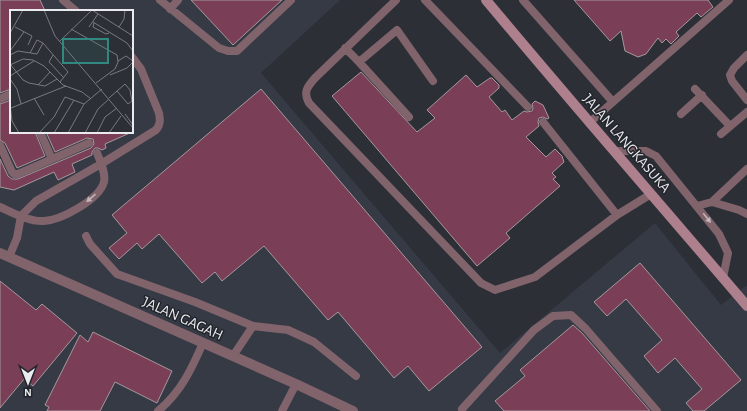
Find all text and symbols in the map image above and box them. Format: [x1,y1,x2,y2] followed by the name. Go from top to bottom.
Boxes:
[10,10,133,133] inset map
[580,91,674,196] street label: JALAN LANGKASUKA
[86,194,97,203] one-way arrow
[702,213,711,224] one-way arrow
[140,294,225,343] street label: JALAN GAGAH
[8,363,48,403] north arrow
[24,387,32,398] text: N

